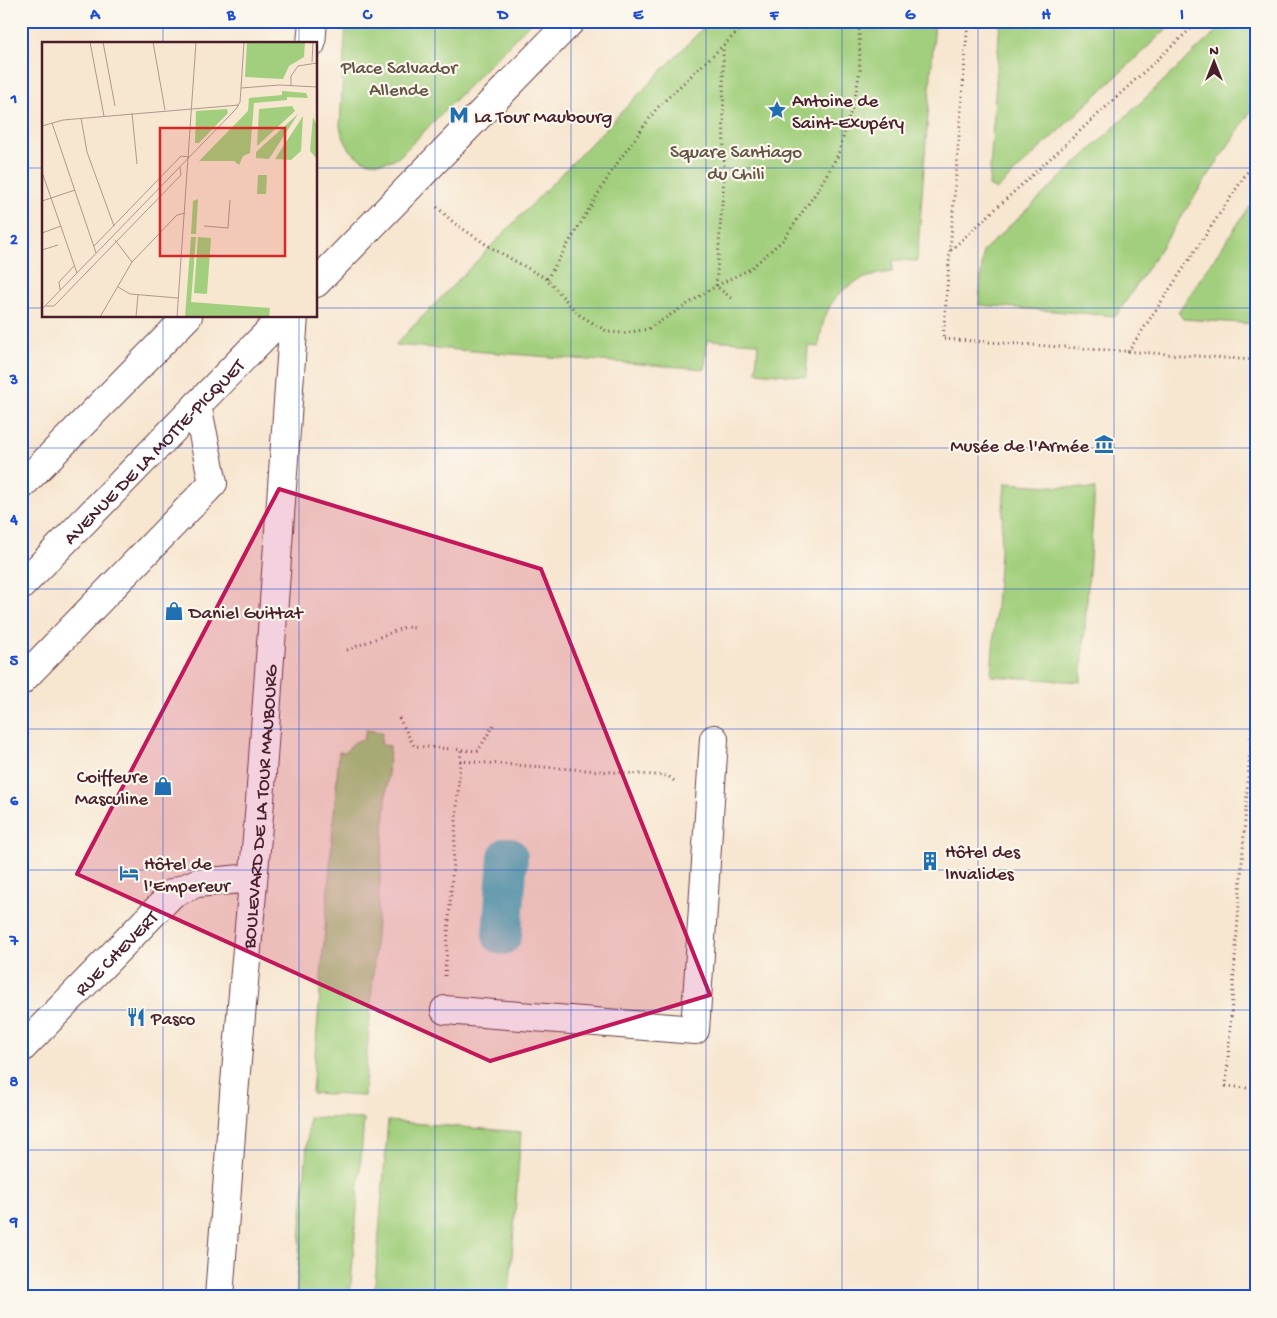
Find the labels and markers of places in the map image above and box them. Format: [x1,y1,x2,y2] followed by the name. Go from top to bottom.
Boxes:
[792,91,905,136] place label: Antoine de Saint-Exupéry
[766,99,788,121] place icon: Antoine de Saint-Exupéry
[448,104,470,126] metro station icon: La Tour Maubourg
[474,107,612,130] place label: La Tour Maubourg
[1093,433,1115,455] museum icon: Musée de l'Armée
[950,436,1089,459] place label: Musée de l'Armée
[163,600,185,622] shop icon: Daniel Guittat
[187,603,305,626] place label: Daniel Guittat
[75,767,148,812] place label: Coiffeure Masculine
[152,775,174,797] shop icon: Coiffeure Masculine
[945,842,1021,887] place label: Hôtel des Invalides
[919,850,941,872] building icon: Hôtel des Invalides
[144,854,232,899] place label: Hôtel de l'Empereur
[118,862,140,884] hotel icon: Hôtel de l'Empereur
[125,1006,147,1028] restaurant icon: Pasco
[150,1009,195,1032] place label: Pasco

